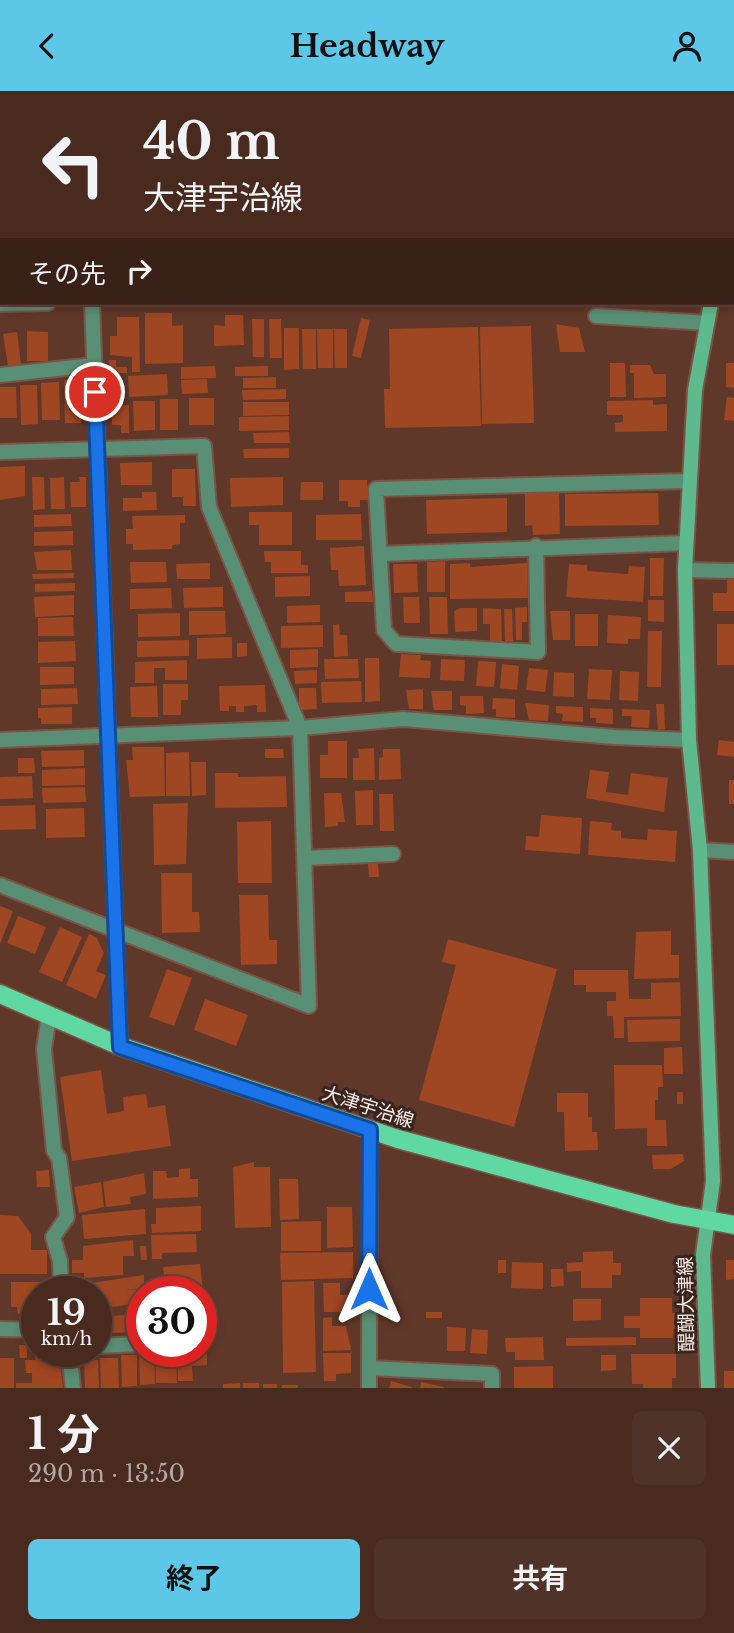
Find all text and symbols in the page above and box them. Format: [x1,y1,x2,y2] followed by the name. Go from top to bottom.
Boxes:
[290,26,444,66] text: Headway
[28,27,66,65] icon: back
[668,27,706,65] icon: person
[143,111,280,172] text: 40 m
[28,119,119,210] icon: left
[143,178,303,218] text: 大津宇治線
[120,252,158,290] icon: right
[28,258,106,290] text: その先
[65,362,125,422] pin
[76,373,114,411] icon: arrive
[319,1081,417,1133] street label: 大津宇治線
[332,1252,406,1326] position arrow
[674,1256,698,1352] street label: 醍醐大津線
[126,1276,217,1367] speed limit sign: 30
[47,1291,86,1334] text: 19
[41,1328,92,1350] text: km/h
[28,1408,99,1460] text: 1 分
[632,1411,706,1485] button: close
[28,1460,185,1488] text: 290 m · 13:50
[28,1539,360,1619] button: 終了
[374,1539,706,1619] button: 共有

